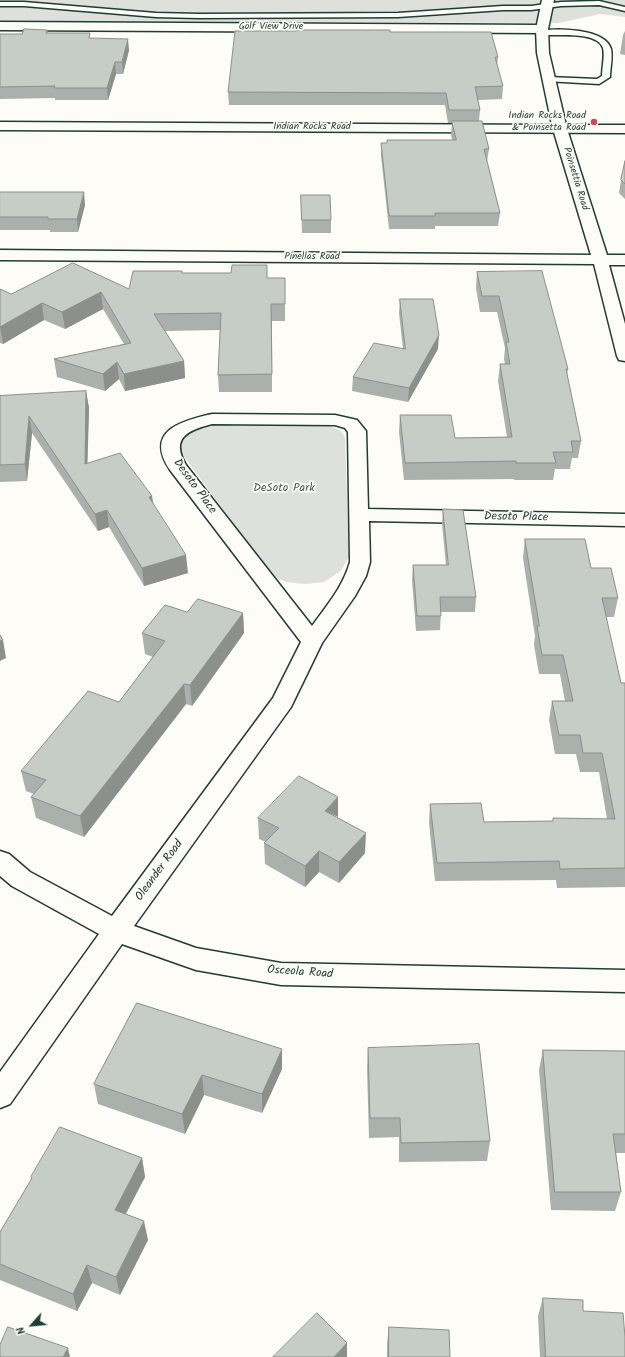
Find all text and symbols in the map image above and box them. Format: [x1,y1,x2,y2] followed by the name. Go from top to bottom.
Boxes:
[239,21,303,33] street label: Golf View Drive
[508,110,586,134] place label: Indian Rocks Road & Poinsetta Road
[589,117,599,127] marker: Indian Rocks Road & Poinsetta Road
[273,121,351,133] street label: Indian Rocks Road
[560,146,590,212] street label: Poinsettia Road
[284,251,340,263] street label: Pinellas Road
[169,457,219,517] street label: Desoto Place
[253,482,315,496] park label: DeSoto Park
[484,510,548,526] street label: Desoto Place
[133,838,187,904] street label: Oleander Road
[267,964,333,982] street label: Osceola Road
[12,1305,52,1345] north arrow
[12,1323,31,1338] text: N

